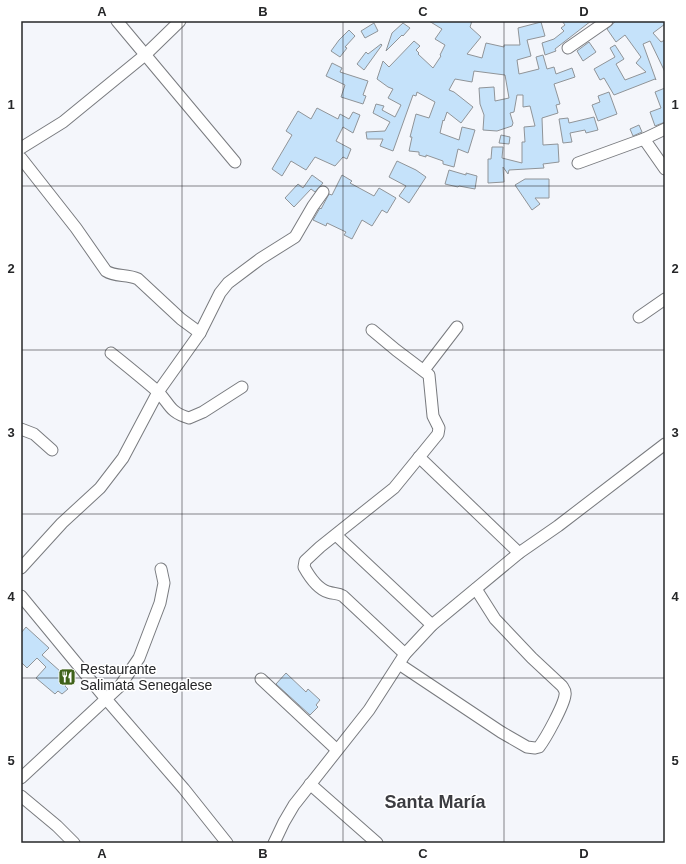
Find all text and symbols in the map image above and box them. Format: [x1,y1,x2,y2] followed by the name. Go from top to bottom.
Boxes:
[97,4,107,19] text: A
[258,4,268,19] text: B
[418,4,428,19] text: C
[579,4,589,19] text: D
[7,97,15,112] text: 1
[671,97,679,112] text: 1
[7,261,15,276] text: 2
[671,261,679,276] text: 2
[7,425,15,440] text: 3
[671,425,679,440] text: 3
[7,589,15,604] text: 4
[671,589,679,604] text: 4
[80,661,213,693] place label: Restaurante Salimata Senegalese
[57,667,77,687] restaurant icon: Restaurante Salimata Senegalese
[7,753,15,768] text: 5
[671,753,679,768] text: 5
[384,792,487,812] district label: Santa María
[97,846,107,861] text: A
[258,846,268,861] text: B
[418,846,428,861] text: C
[579,846,589,861] text: D

